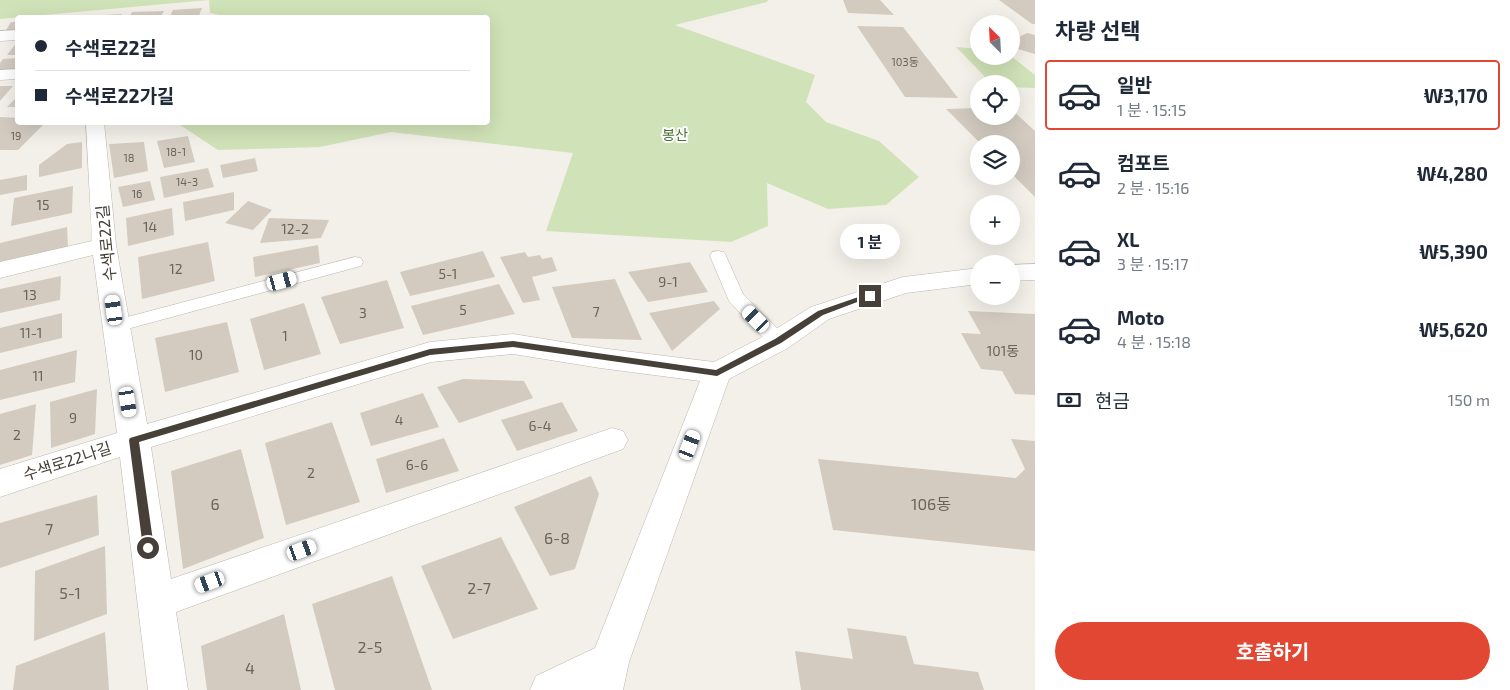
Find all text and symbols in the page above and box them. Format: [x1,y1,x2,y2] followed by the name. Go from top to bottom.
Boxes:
[970,15,1020,65] north arrow
[970,15,1020,305] map controls
[1055,17,1141,43] text: 차량 선택
[65,36,157,59] text: 수색로22길
[891,55,919,68] house number: 103동
[1057,73,1102,118] icon: car
[1117,73,1152,96] text: 일반
[970,75,1020,125] button: locate
[65,84,174,107] text: 수색로22가길
[1424,84,1488,107] text: ₩3,170
[1117,100,1186,119] text: 1 분 · 15:15
[662,126,688,143] park label: 봉산
[11,129,21,142] house number: 19
[970,135,1020,185] button: layers
[166,145,186,158] house number: 18-1
[123,151,135,164] house number: 18
[1057,151,1102,196] icon: car
[1117,151,1169,174] text: 컴포트
[1417,162,1488,185] text: ₩4,280
[176,175,198,188] house number: 14-3
[1117,178,1189,197] text: 2 분 · 15:16
[132,187,142,200] house number: 16
[970,195,1020,245] button: +
[36,196,50,213] house number: 15
[92,204,119,282] street label: 수색로22길
[143,218,157,235] house number: 14
[281,220,309,237] house number: 12-2
[840,224,900,258] callout: 1 분
[1117,228,1139,251] text: XL
[1057,229,1102,274] icon: car
[857,232,883,251] text: 1 분
[1419,240,1488,263] text: ₩5,390
[1117,254,1188,273] text: 3 분 · 15:17
[970,255,1020,305] button: −
[169,260,183,277] house number: 12
[439,265,457,282] house number: 5-1
[265,270,298,292] car
[658,273,678,290] house number: 9-1
[859,285,881,307] route end
[23,286,37,303] house number: 13
[104,294,123,326] car
[459,301,467,318] house number: 5
[592,303,600,320] house number: 7
[740,303,771,335] car
[359,304,367,321] house number: 3
[1117,306,1165,329] text: Moto
[1057,307,1102,352] icon: car
[1419,318,1488,341] text: ₩5,620
[20,324,42,341] house number: 11-1
[282,327,288,344] house number: 1
[1117,332,1191,351] text: 4 분 · 15:18
[987,342,1019,359] house number: 101동
[189,346,203,363] house number: 10
[32,367,44,384] house number: 11
[118,386,137,418] car
[1055,386,1083,414] icon: cash
[1095,389,1130,412] text: 현금
[1448,390,1490,409] text: 150 m
[69,409,77,426] house number: 9
[395,411,403,428] house number: 4
[529,417,551,434] house number: 6-4
[13,426,21,443] house number: 2
[677,428,702,462] car
[20,437,113,484] street label: 수색로22나길
[406,456,428,473] house number: 6-6
[307,464,315,481] house number: 2
[210,494,220,513] house number: 6
[911,494,951,513] house number: 106동
[45,519,53,538] house number: 7
[544,528,570,547] house number: 6-8
[137,537,159,559] route start
[285,538,318,562] car
[193,570,226,594] car
[467,578,491,597] house number: 2-7
[59,583,81,602] house number: 5-1
[1055,622,1490,680] button: 호출하기
[358,637,382,656] house number: 2-5
[245,658,255,677] house number: 4

